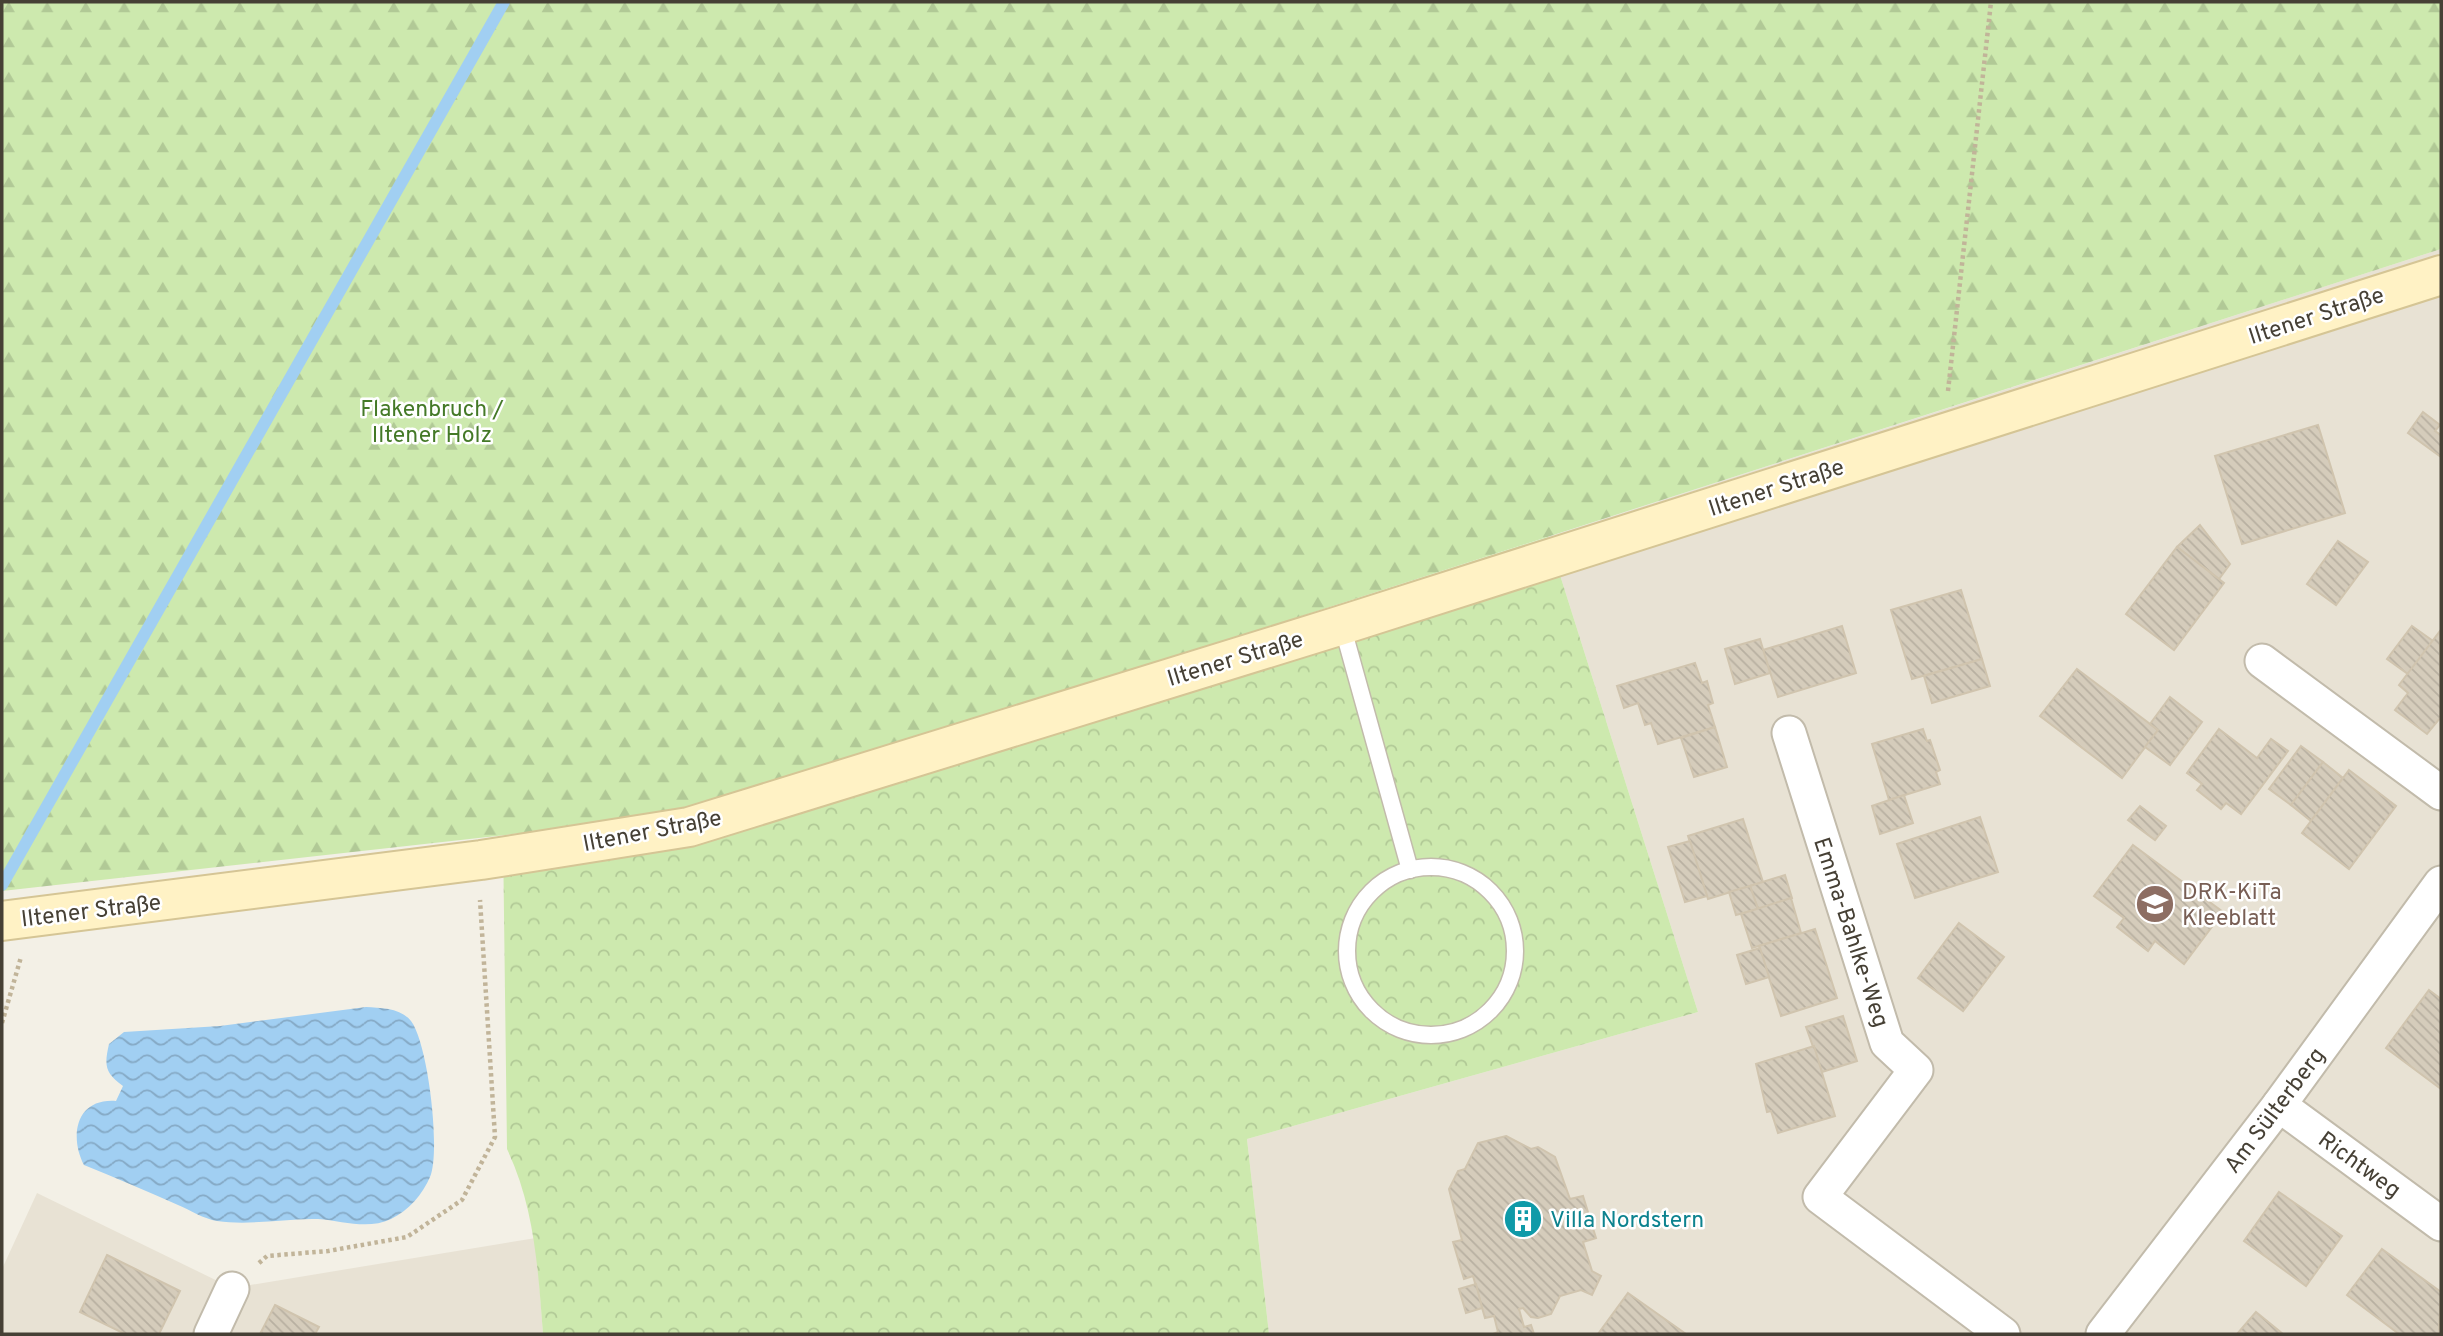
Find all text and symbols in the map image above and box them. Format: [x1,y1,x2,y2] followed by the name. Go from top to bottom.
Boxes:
[2245,282,2388,353] street label: Iltener Straße
[360,396,504,451] park label: Flakenbruch / Iltener Holz
[1705,454,1848,525] street label: Iltener Straße
[1164,626,1307,695] street label: Iltener Straße
[581,805,724,860] street label: Iltener Straße
[1805,834,1894,1031] street label: Emma-Bahlke-Weg
[2182,879,2282,934] place label: DRK-KiTa Kleeblatt
[2134,883,2176,925] school or university icon: DRK-KiTa Kleeblatt
[20,890,163,935] street label: Iltener Straße
[2219,1043,2333,1180] street label: Am Sülterberg
[2311,1126,2406,1206] street label: Richtweg
[1502,1198,1544,1240] building icon: Villa Nordstern
[1550,1207,1704,1236] place label: Villa Nordstern

